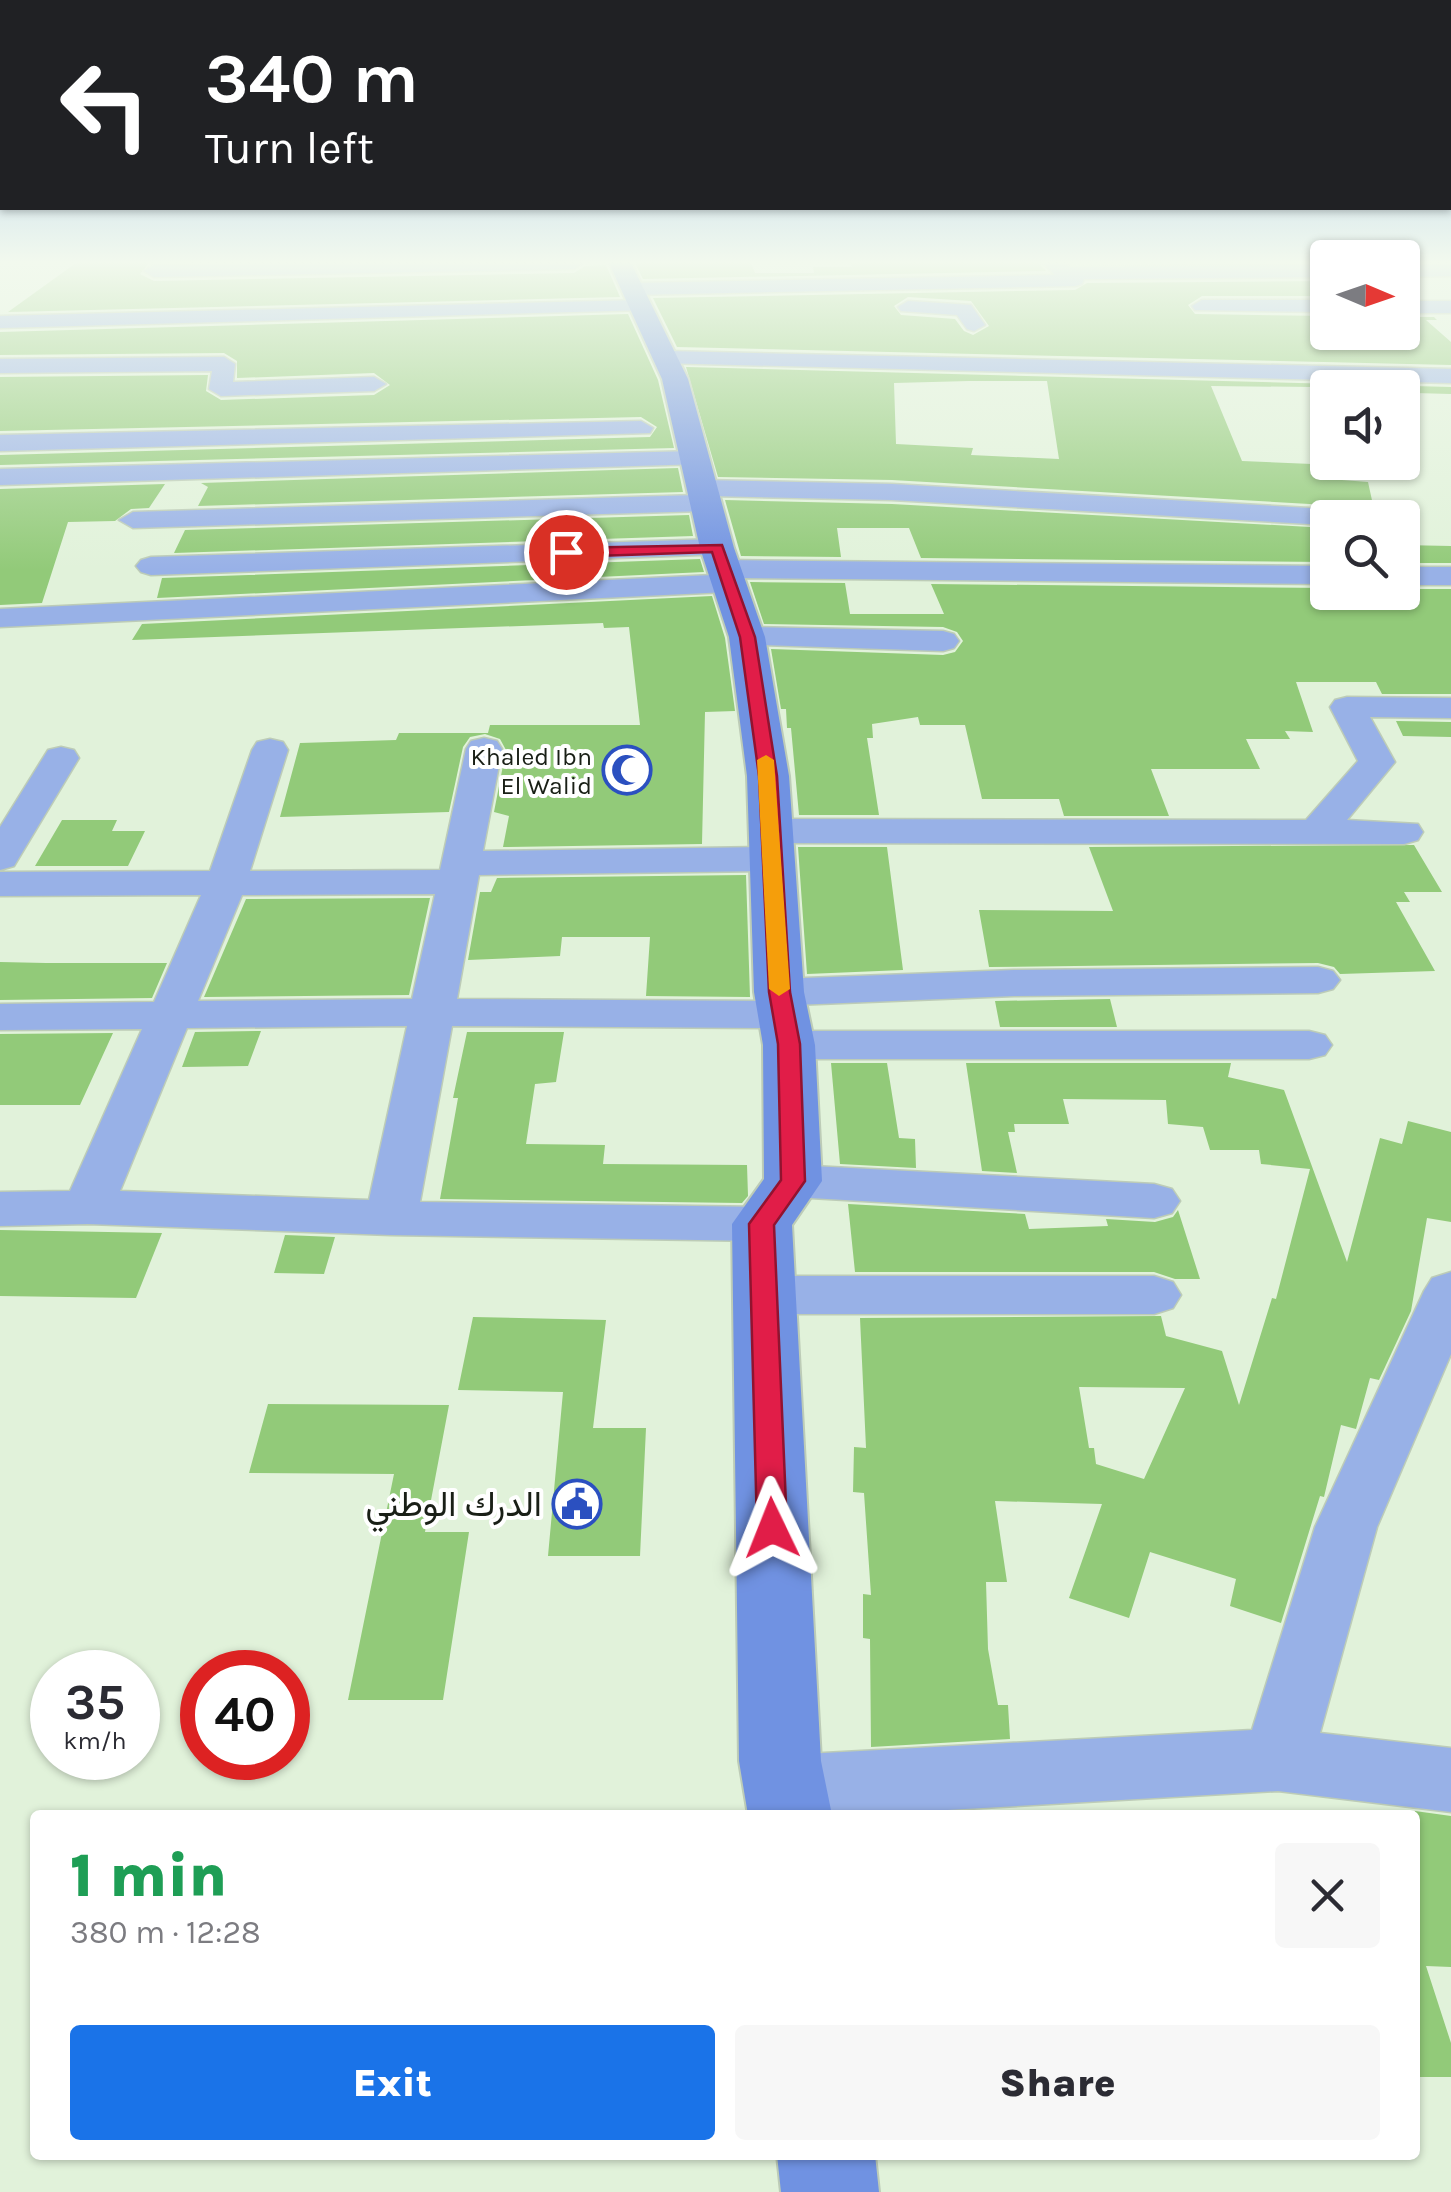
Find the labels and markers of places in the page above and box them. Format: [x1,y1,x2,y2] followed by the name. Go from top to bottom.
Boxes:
[524,510,609,595] pin
[470,742,592,800] place label: Khaled Ibn El Walid
[601,744,653,796] mosque icon: Khaled Ibn El Walid
[551,1478,603,1530] public building icon: الدرك الوطني
[365,1484,542,1533] place label: الدرك الوطني

